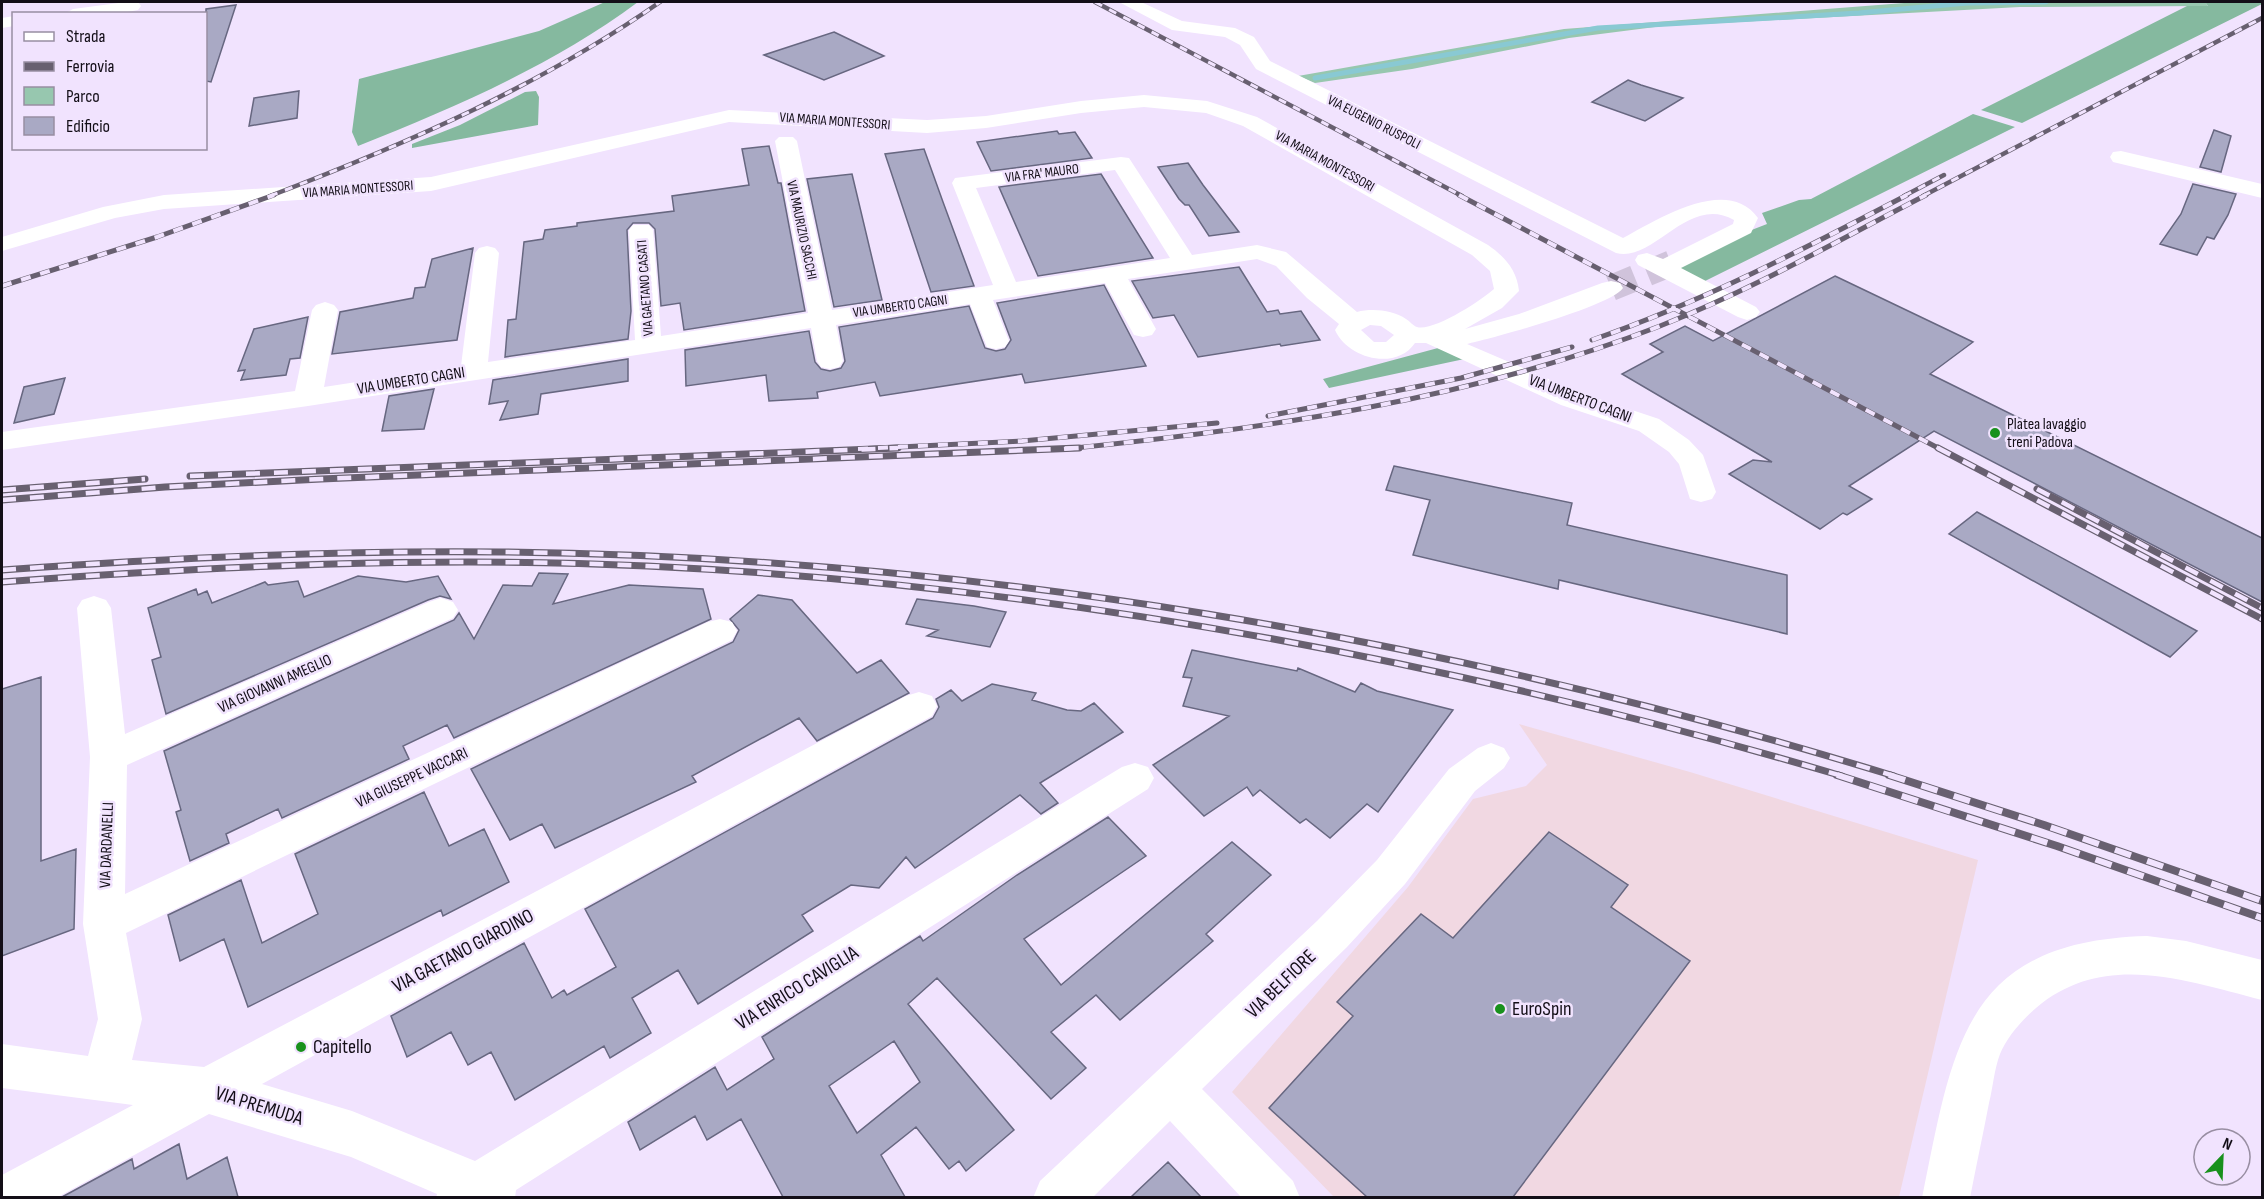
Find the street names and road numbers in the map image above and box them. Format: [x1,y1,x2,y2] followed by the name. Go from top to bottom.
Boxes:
[1325,91,1423,153] street label: VIA EUGENIO RUSPOLI
[779,109,891,133] street label: VIA MARIA MONTESSORI
[1272,127,1378,195] street label: VIA MARIA MONTESSORI
[1004,160,1080,186] street label: VIA FRA' MAURO
[302,177,414,201] street label: VIA MARIA MONTESSORI
[783,179,821,281] street label: VIA MAURIZIO SACCHI
[633,239,657,337] street label: VIA GAETANO CASATI
[852,291,948,321] street label: VIA UMBERTO CAGNI
[356,363,466,399] street label: VIA UMBERTO CAGNI
[1526,371,1634,427] street label: VIA UMBERTO CAGNI
[215,650,335,718] street label: VIA GIOVANNI AMEGLIO
[353,744,471,812] street label: VIA GIUSEPPE VACCARI
[96,802,118,888] street label: VIA DARDANELLI
[388,904,538,998] street label: VIA GAETANO GIARDINO
[731,941,863,1035] street label: VIA ENRICO CAVIGLIA
[1241,945,1321,1023] street label: VIA BELFIORE
[212,1081,306,1131] street label: VIA PREMUDA

